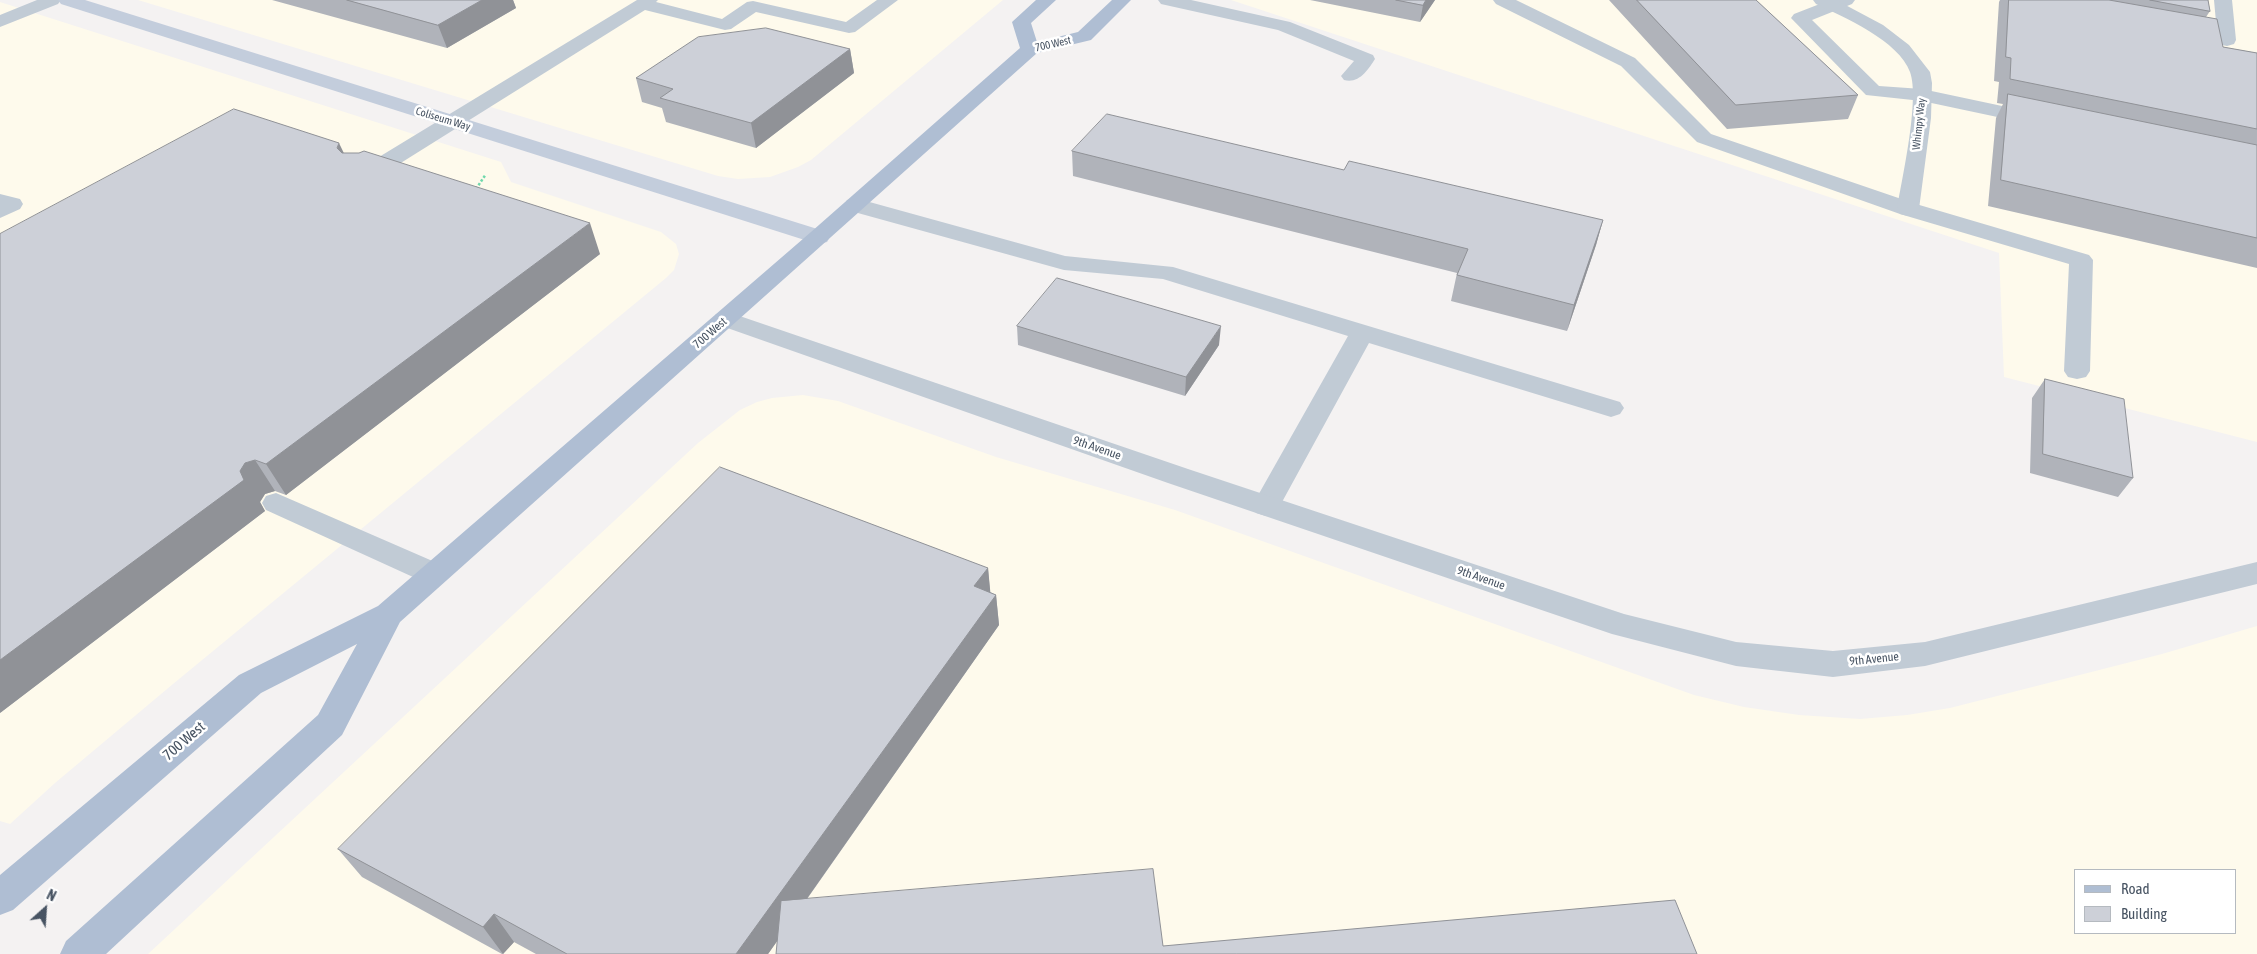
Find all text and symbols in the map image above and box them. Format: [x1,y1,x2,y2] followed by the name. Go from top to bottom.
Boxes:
[1034,33,1072,55] street label: 700 West
[1910,97,1928,151] street label: Whimpy Way
[414,104,472,134] street label: Coliseum Way
[690,314,730,352] street label: 700 West
[1071,433,1123,463] street label: 9th Avenue
[1455,563,1507,593] street label: 9th Avenue
[1848,649,1900,669] street label: 9th Avenue
[159,718,209,764] street label: 700 West
[2074,869,2237,934] legend
[2121,880,2150,897] text: Road
[20,884,70,934] north arrow
[44,887,59,905] text: N
[2121,905,2167,922] text: Building

